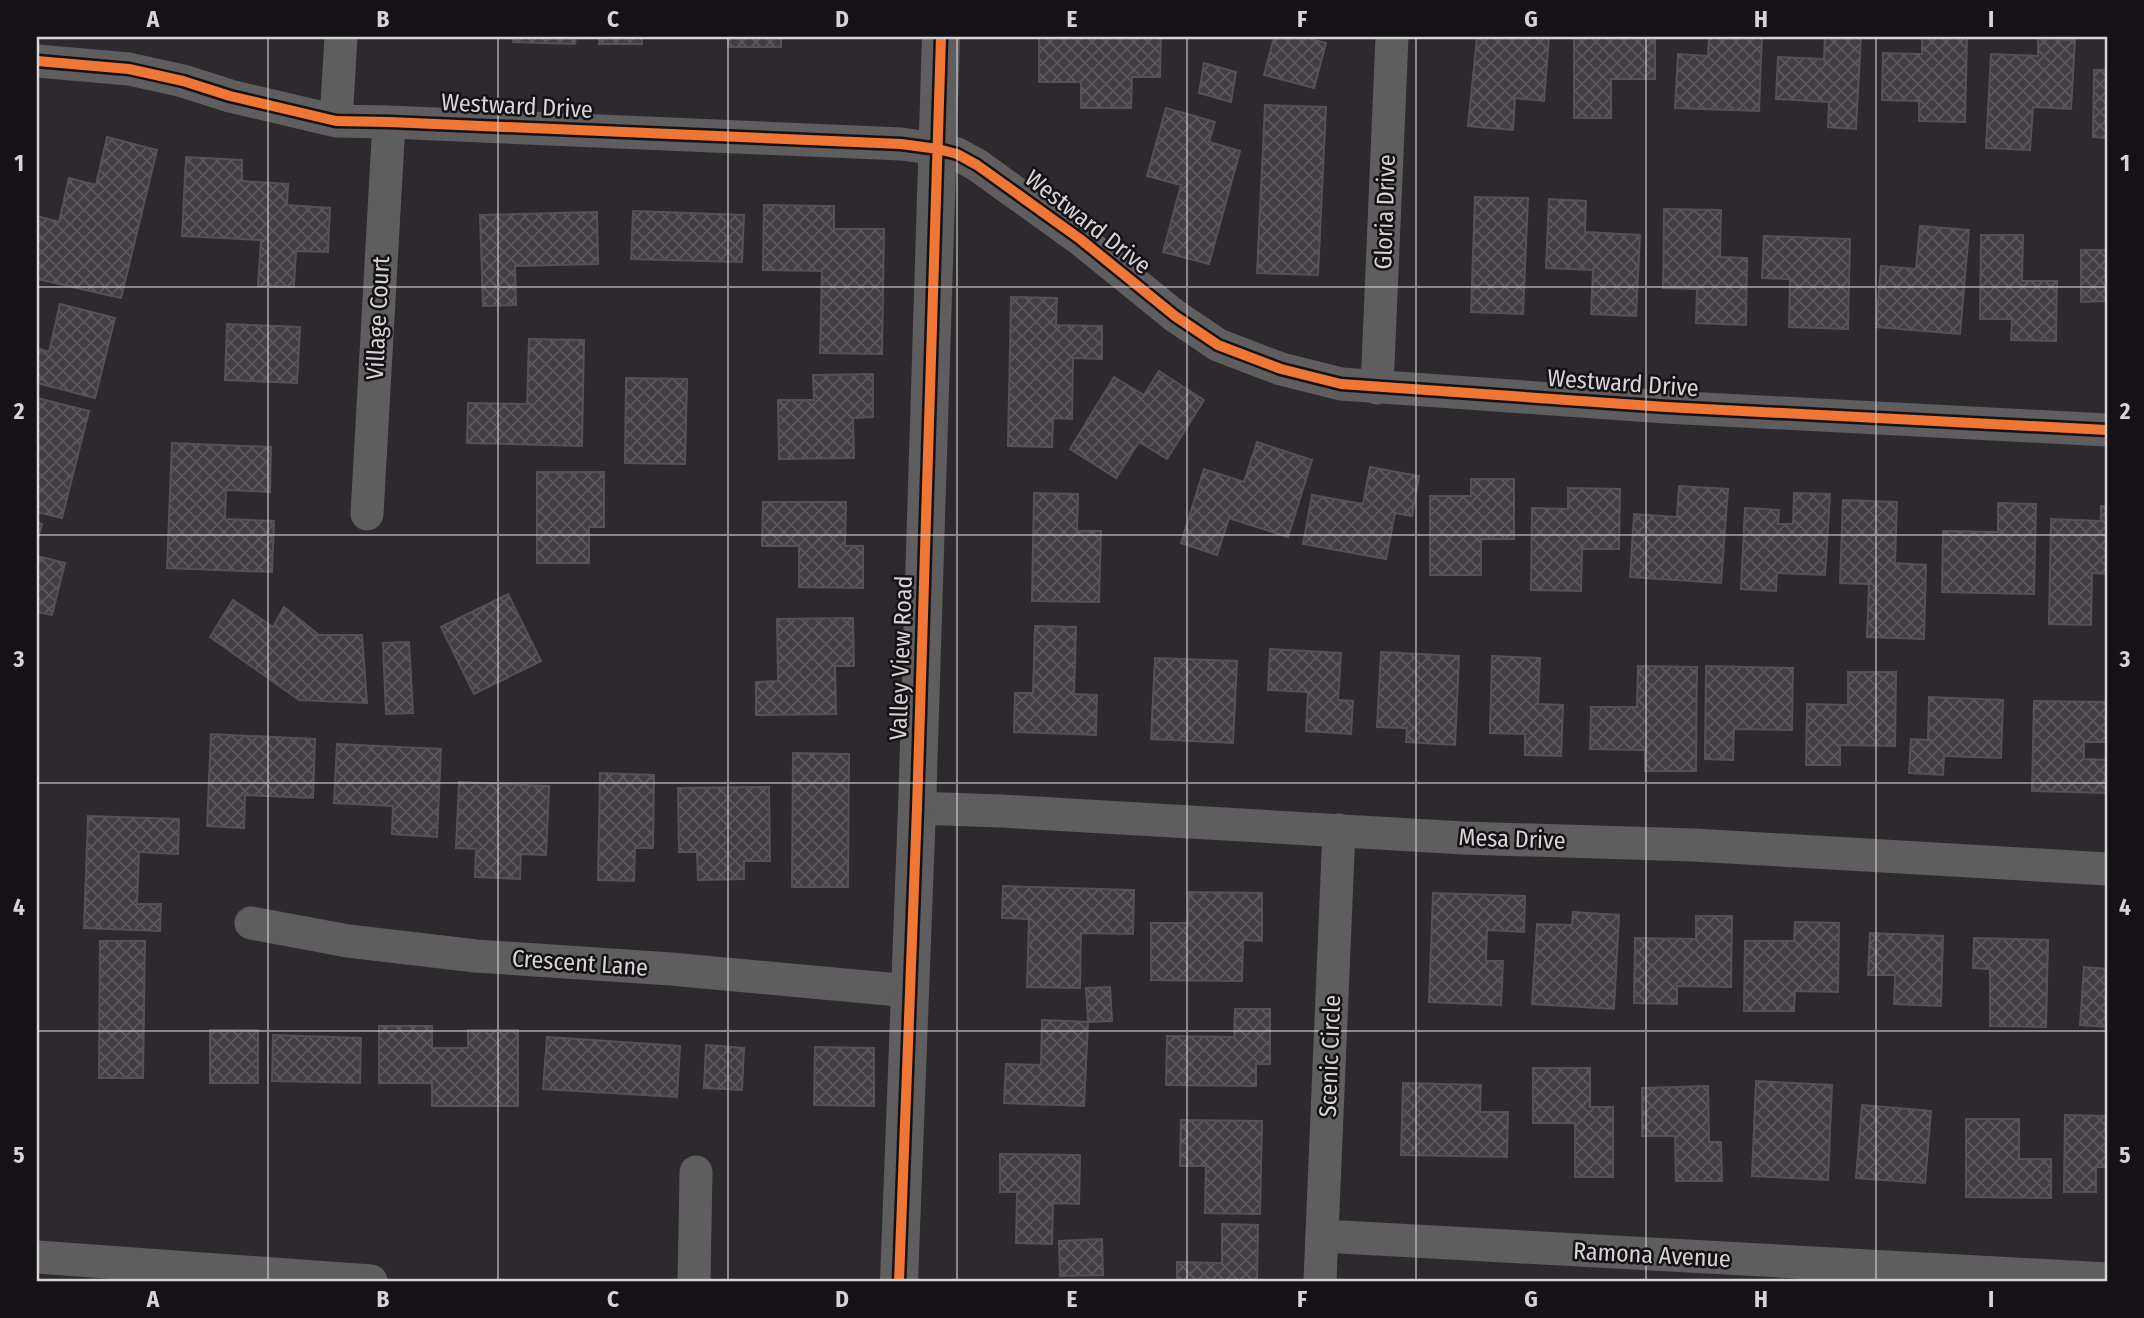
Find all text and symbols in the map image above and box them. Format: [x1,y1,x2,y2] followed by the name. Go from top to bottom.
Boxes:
[146,5,160,33] text: A
[377,5,390,33] text: B
[607,5,619,33] text: C
[835,5,849,33] text: D
[1067,5,1078,33] text: E
[1297,5,1307,33] text: F
[1524,5,1538,33] text: G
[1754,5,1768,33] text: H
[1988,5,1994,33] text: I
[440,88,594,124] street label: Westward Drive
[14,149,24,177] text: 1
[2120,149,2130,177] text: 1
[1369,154,1401,270] street label: Gloria Drive
[1020,164,1156,280] street label: Westward Drive
[361,255,395,381] street label: Village Court
[1546,364,1700,402] street label: Westward Drive
[13,397,25,425] text: 2
[2119,397,2131,425] text: 2
[884,575,918,741] street label: Valley View Road
[13,645,25,673] text: 3
[2119,645,2131,673] text: 3
[1458,823,1566,855] street label: Mesa Drive
[13,893,25,921] text: 4
[2119,893,2131,921] text: 4
[511,944,649,982] street label: Crescent Lane
[1314,994,1346,1118] street label: Scenic Circle
[13,1141,25,1169] text: 5
[2119,1141,2131,1169] text: 5
[1572,1237,1732,1273] street label: Ramona Avenue
[146,1285,160,1313] text: A
[377,1285,390,1313] text: B
[607,1285,619,1313] text: C
[835,1285,849,1313] text: D
[1067,1285,1078,1313] text: E
[1297,1285,1307,1313] text: F
[1524,1285,1538,1313] text: G
[1754,1285,1768,1313] text: H
[1988,1285,1994,1313] text: I

